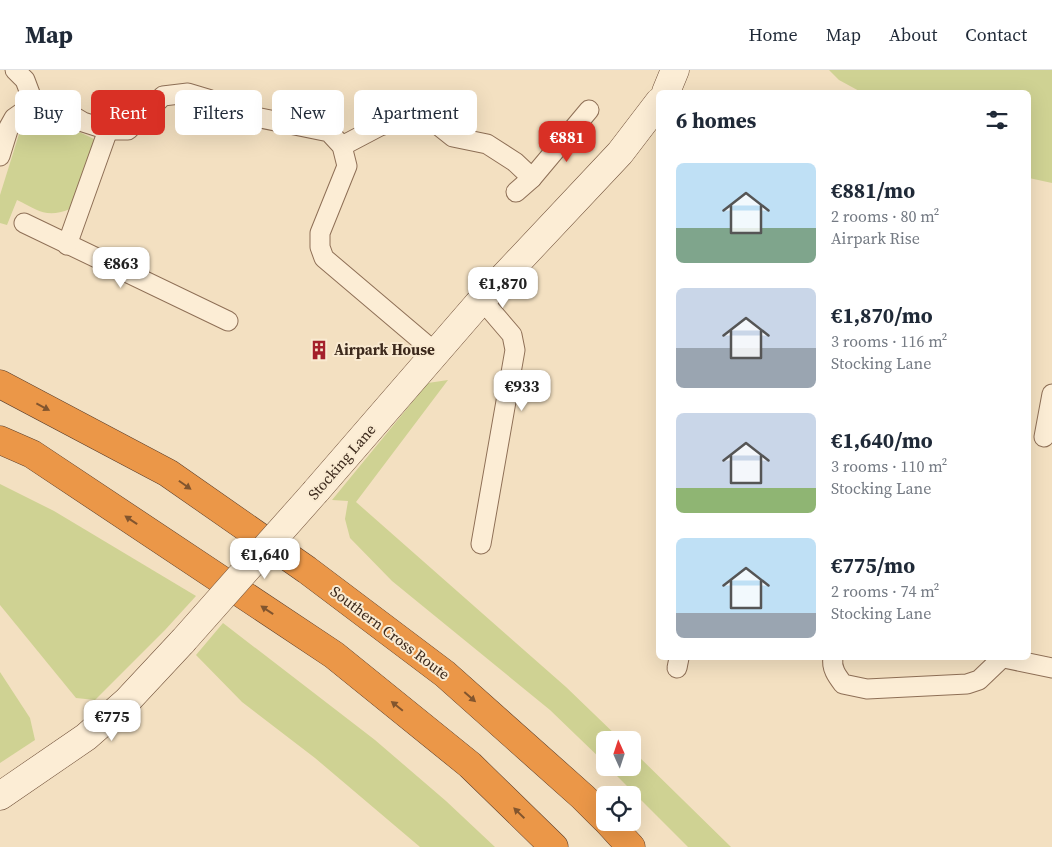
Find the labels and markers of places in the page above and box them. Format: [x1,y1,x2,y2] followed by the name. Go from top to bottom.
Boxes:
[537,121,597,163] pin: €881
[91,246,151,289] pin: €863
[462,266,544,309] pin: €1,870
[308,339,330,361] building icon: Airpark House
[334,339,435,360] place label: Airpark House
[492,370,552,412] pin: €933
[224,538,306,580] pin: €1,640
[82,700,142,742] pin: €775

